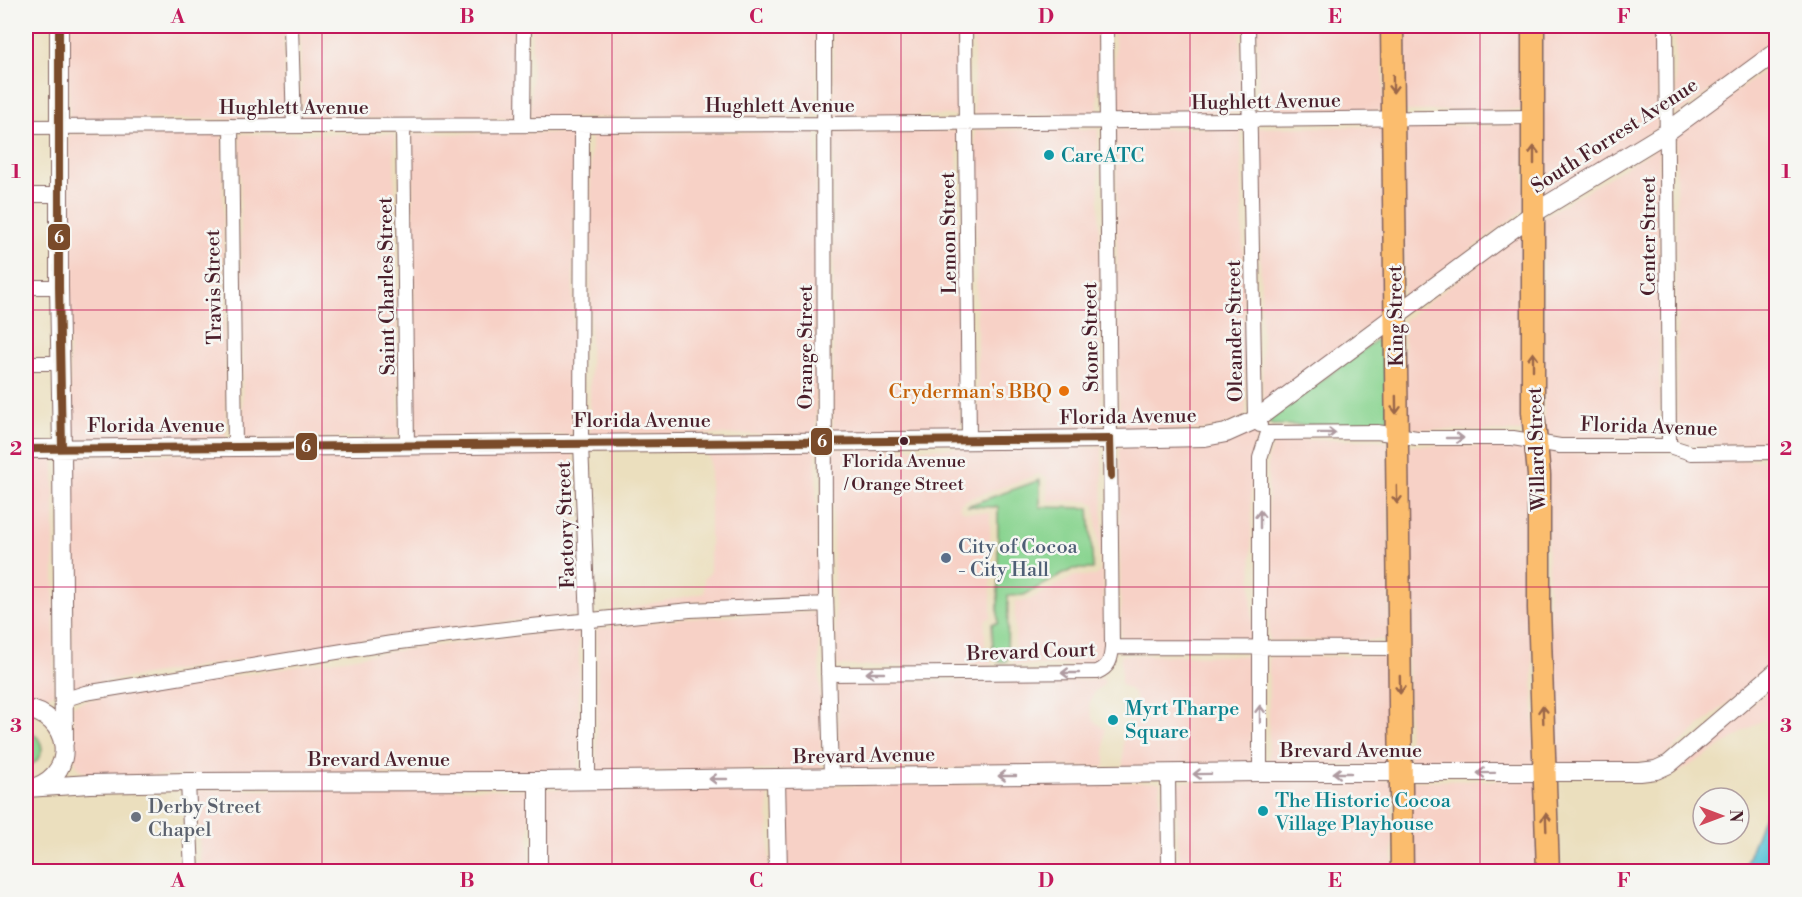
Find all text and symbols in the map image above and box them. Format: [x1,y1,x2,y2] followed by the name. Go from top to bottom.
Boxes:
[170,5,186,30] text: A
[459,5,475,30] text: B
[749,5,763,30] text: C
[1038,5,1054,30] text: D
[1328,5,1342,30] text: E
[1617,5,1631,30] text: F
[1387,73,1398,93] one-way arrow
[1527,73,1703,200] street label: South Forrest Avenue
[1191,89,1341,116] street label: Hughlett Avenue
[705,94,855,119] street label: Hughlett Avenue
[219,96,369,121] street label: Hughlett Avenue
[1061,144,1144,169] place label: CareATC
[1528,145,1540,165] one-way arrow
[1042,148,1056,162] marker: CareATC
[11,160,21,185] text: 1
[1781,160,1791,185] text: 1
[936,172,963,294] street label: Lemon Street
[1637,176,1662,296] street label: Center Street
[373,196,402,375] street label: Saint Charles Street
[47,223,71,251] line badge: 6
[54,228,64,248] text: 6
[201,229,228,345] street label: Travis Street
[1222,260,1249,402] street label: Oleander Street
[1383,265,1410,367] street label: King Street
[1078,282,1105,392] street label: Stone Street
[794,285,819,409] street label: Orange Street
[1527,352,1539,372] one-way arrow
[889,380,1052,405] place label: Cryderman's BBQ
[1057,384,1071,398] marker: Cryderman's BBQ
[1523,386,1552,512] street label: Willard Street
[1390,394,1402,414] one-way arrow
[1059,404,1197,431] street label: Florida Avenue
[573,409,711,434] street label: Florida Avenue
[1580,413,1718,442] street label: Florida Avenue
[87,414,225,439] street label: Florida Avenue
[810,427,833,456] line badge: 6
[1316,427,1336,439] one-way arrow
[295,432,318,461] line badge: 6
[817,432,827,452] text: 6
[1445,432,1465,444] one-way arrow
[898,435,910,447] marker: Florida Avenue / Orange Street
[10,437,22,462] text: 2
[301,437,311,457] text: 6
[1780,437,1792,462] text: 2
[842,450,966,496] place label: Florida Avenue / Orange Street
[552,461,581,589] street label: Factory Street
[1391,484,1403,504] one-way arrow
[1254,509,1266,529] one-way arrow
[958,535,1079,583] place label: City of Cocoa - City Hall
[939,551,953,565] marker: City of Cocoa - City Hall
[965,638,1096,667] street label: Brevard Court
[866,667,886,679] one-way arrow
[1061,667,1081,679] one-way arrow
[1394,675,1405,695] one-way arrow
[1125,697,1239,745] place label: Myrt Tharpe Square
[1254,704,1266,724] one-way arrow
[1537,704,1548,724] one-way arrow
[1106,713,1120,727] marker: Myrt Tharpe Square
[10,714,22,739] text: 3
[1780,714,1792,739] text: 3
[1279,739,1422,764] street label: Brevard Avenue
[792,743,935,770] street label: Brevard Avenue
[307,748,450,773] street label: Brevard Avenue
[1333,767,1353,779] one-way arrow
[1476,767,1496,778] one-way arrow
[1192,768,1212,779] one-way arrow
[997,770,1017,782] one-way arrow
[708,773,728,785] one-way arrow
[1691,786,1751,846] north arrow
[1274,789,1452,837] place label: The Historic Cocoa Village Playhouse
[148,795,261,843] place label: Derby Street Chapel
[1256,804,1270,818] marker: The Historic Cocoa Village Playhouse
[129,810,143,824] marker: Derby Street Chapel
[1725,810,1745,823] text: N
[1540,812,1552,832] one-way arrow
[170,869,186,894] text: A
[459,869,475,894] text: B
[749,869,763,894] text: C
[1038,869,1054,894] text: D
[1328,869,1342,894] text: E
[1617,869,1631,894] text: F

